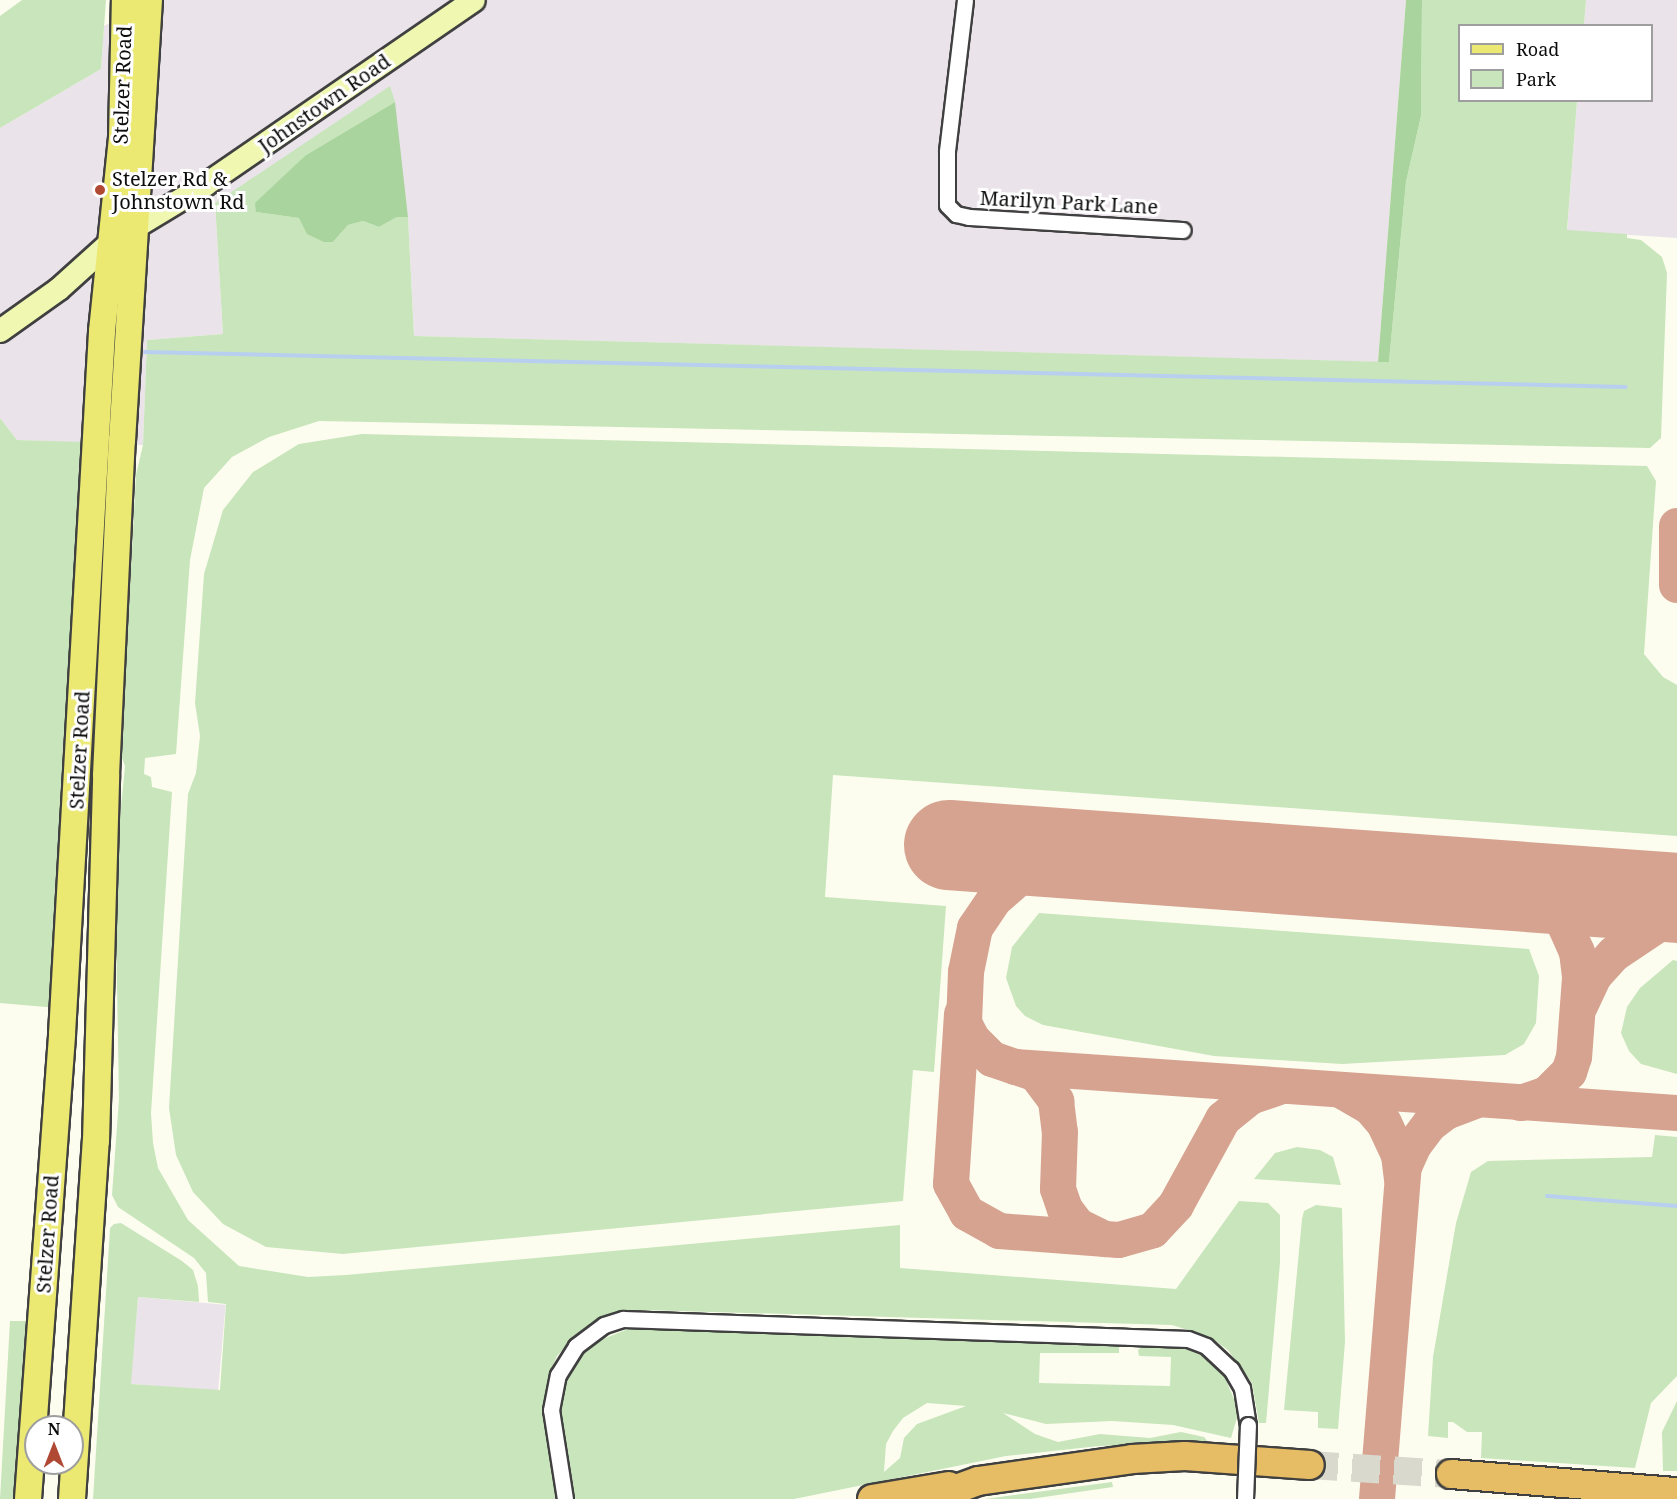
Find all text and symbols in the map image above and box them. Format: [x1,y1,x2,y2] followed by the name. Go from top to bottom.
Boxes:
[1458,24,1653,102] legend
[108,25,136,145] street label: Stelzer Road
[1516,37,1559,61] text: Road
[253,49,395,157] street label: Johnstown Road
[1516,67,1556,91] text: Park
[112,166,245,213] place label: Stelzer Rd & Johnstown Rd
[93,183,107,197] marker: Stelzer Rd & Johnstown Rd
[979,185,1159,219] street label: Marilyn Park Lane
[64,690,94,810] street label: Stelzer Road
[31,1174,63,1294] street label: Stelzer Road
[24,1415,84,1475] north arrow
[48,1418,60,1440] text: N

